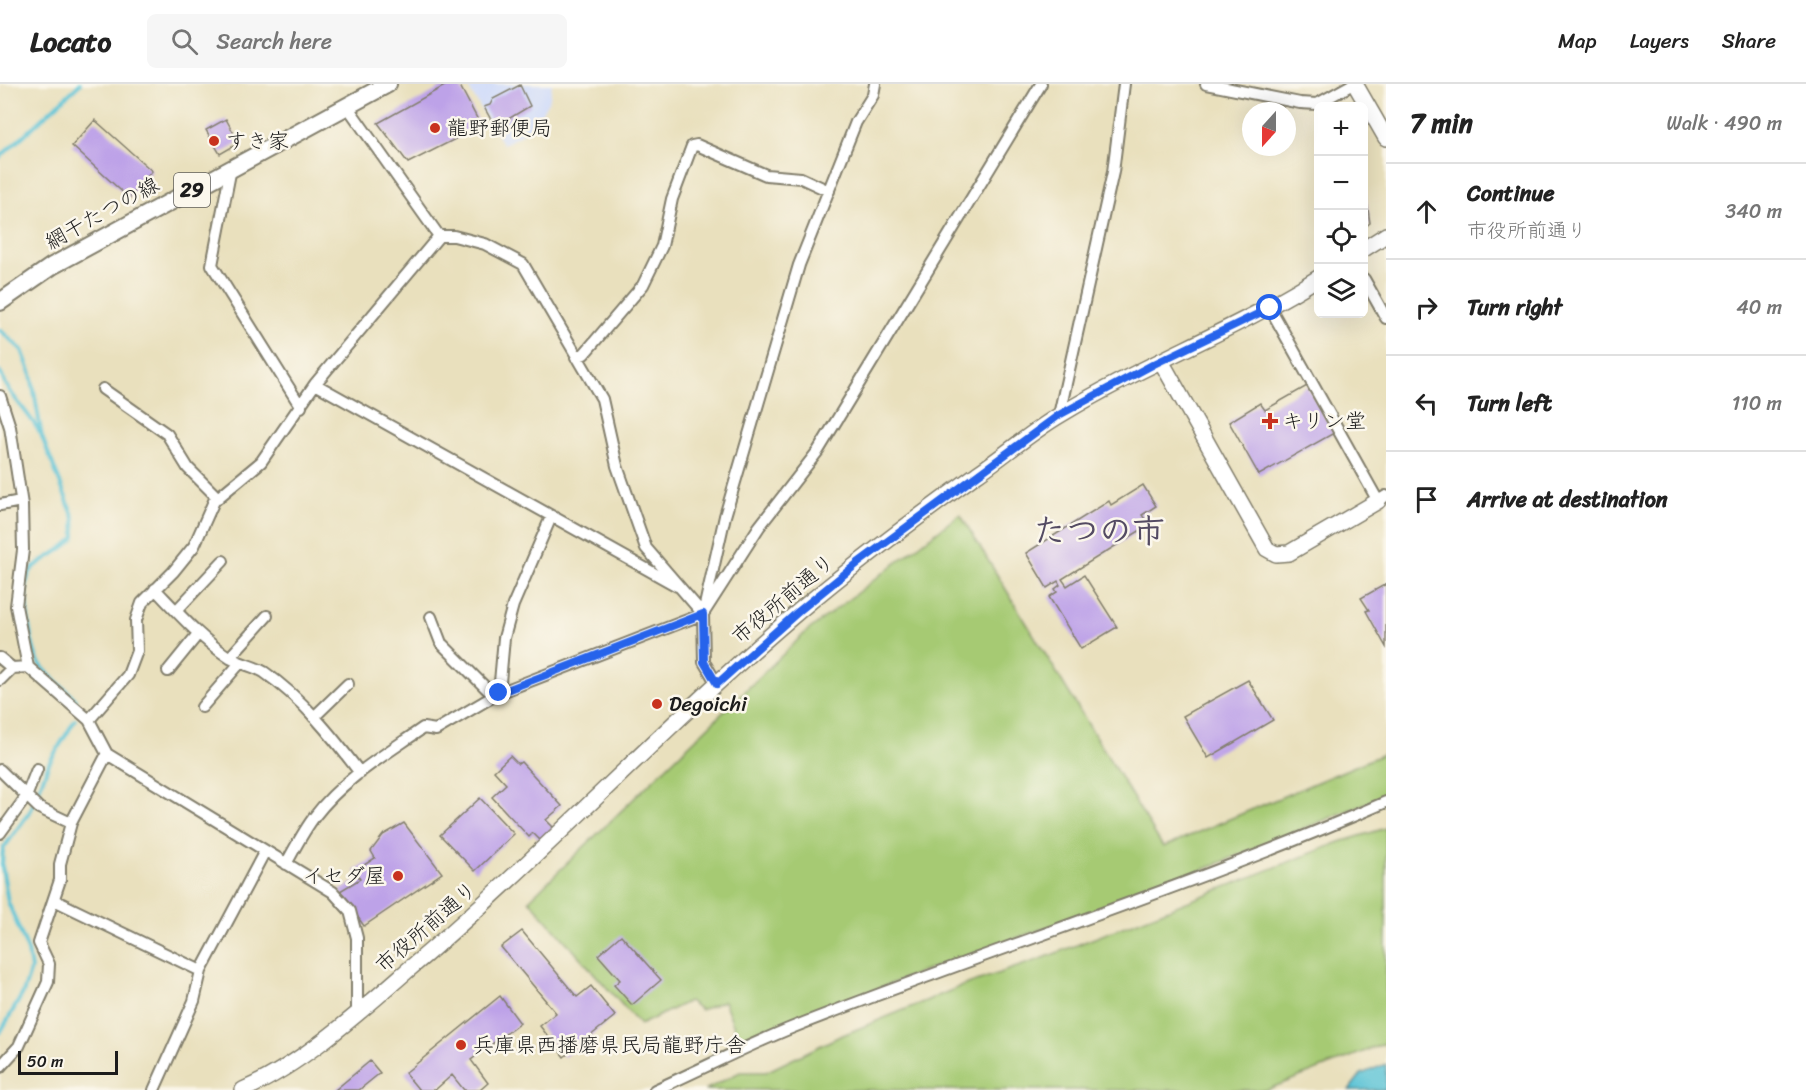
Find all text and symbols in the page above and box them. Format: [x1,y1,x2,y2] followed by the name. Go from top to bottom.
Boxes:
[147,14,567,68] search box
[30,17,111,66] text: Locato
[216,22,332,61] text: Search here
[1558,22,1597,60] text: Map
[1630,22,1689,60] text: Layers
[1722,22,1776,60] text: Share
[168,25,201,58] icon: search
[1410,100,1473,146] text: 7 min
[1242,102,1296,156] north arrow
[1314,102,1368,318] map controls
[1314,102,1368,156] button: +
[1666,106,1782,141] text: Walk · 490 m
[447,109,552,147] place label: 龍野郵便局
[428,121,442,135] marker: 龍野郵便局
[226,122,289,160] place label: すき家
[207,134,221,148] marker: すき家
[1314,156,1368,210] button: −
[38,166,166,260] street label: 網干たつの線
[174,173,210,207] road number: 29
[1467,174,1555,213] text: Continue
[1725,194,1782,229] text: 340 m
[1410,195,1443,228] icon: ahead
[1314,210,1368,264] button: locate
[1467,213,1587,248] text: 市役所前通り
[1314,264,1368,318] button: layers
[1467,288,1562,327] text: Turn right
[1736,290,1782,325] text: 40 m
[1410,291,1443,324] icon: right
[1256,294,1282,320] route start
[1467,384,1552,423] text: Turn left
[1732,386,1782,421] text: 110 m
[1410,387,1443,420] icon: left
[1282,402,1366,440] place label: キリン堂
[1263,414,1277,428] marker: キリン堂
[1467,480,1668,519] text: Arrive at destination
[1410,483,1443,516] icon: arrive
[1033,502,1165,560] district label: たつの市
[723,544,843,654] street label: 市役所前通り
[485,679,511,705] route end
[669,685,748,723] place label: Degoichi
[650,697,664,711] marker: Degoichi
[302,857,386,895] place label: イセダ屋
[391,869,405,883] marker: イセダ屋
[366,871,486,983] street label: 市役所前通り
[473,1026,746,1064] place label: 兵庫県西播磨県民局龍野庁舎
[454,1038,468,1052] marker: 兵庫県西播磨県民局龍野庁舎
[27,1047,63,1076] text: 50 m
[18,1048,118,1076] scale bar

